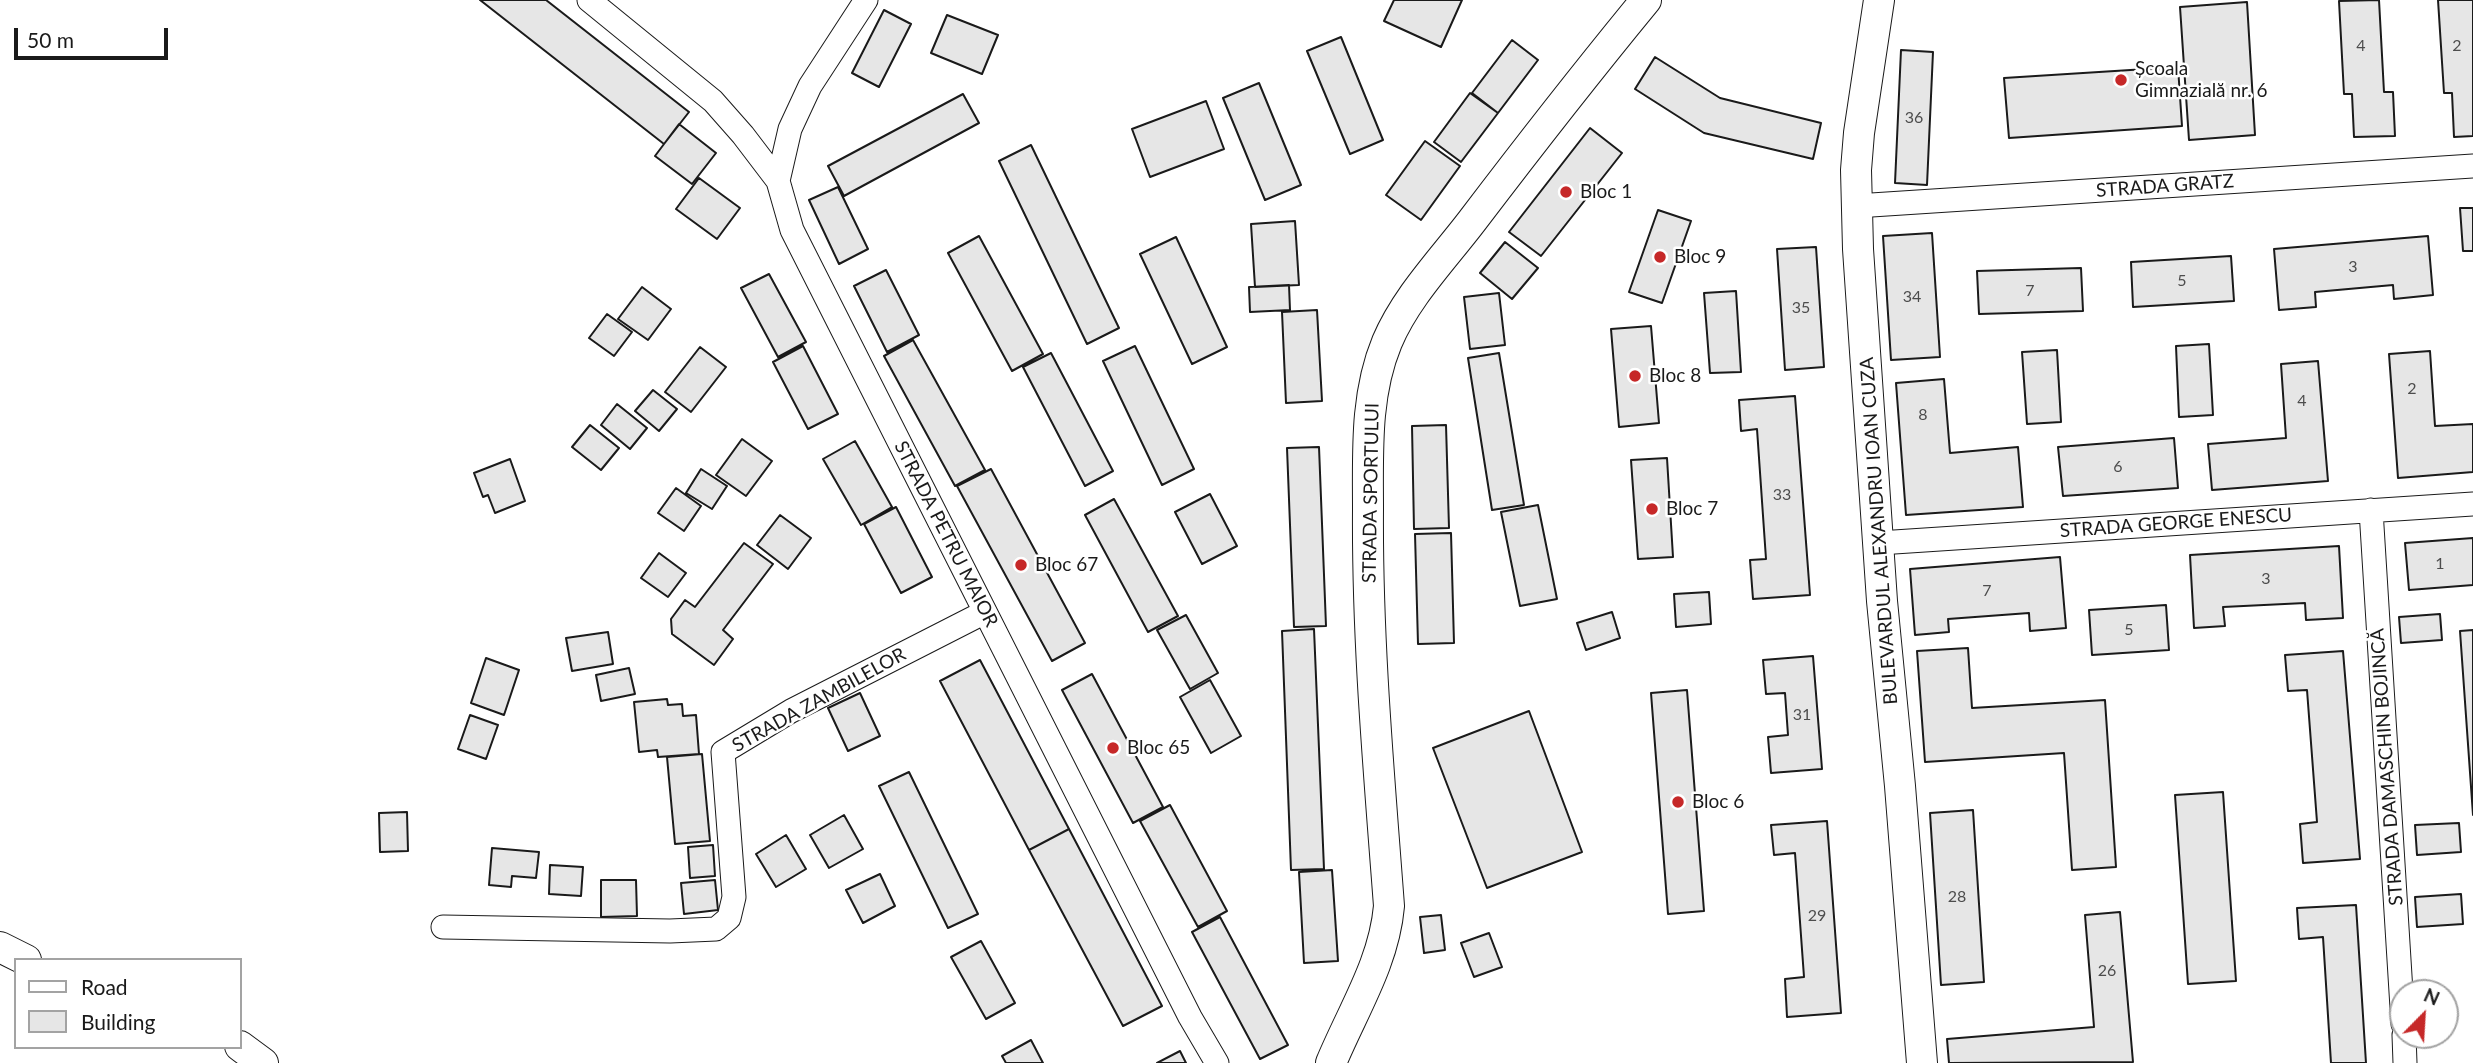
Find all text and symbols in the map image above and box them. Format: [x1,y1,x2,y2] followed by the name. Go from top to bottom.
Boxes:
[18,14,172,58] scale bar
[27,27,74,52] text: 50 m
[2356,36,2366,56] house number: 4
[2452,36,2462,56] house number: 2
[2135,58,2268,102] place label: Școala Gimnazială nr. 6
[2113,72,2129,88] marker: Școala Gimnazială nr. 6
[1905,108,1923,128] house number: 36
[2095,170,2235,202] street label: STRADA GRATZ
[1580,181,1632,203] place label: Bloc 1
[1558,184,1574,200] marker: Bloc 1
[1674,246,1726,268] place label: Bloc 9
[1652,249,1668,265] marker: Bloc 9
[2348,257,2358,277] house number: 3
[2177,271,2187,291] house number: 5
[2025,281,2035,301] house number: 7
[1903,287,1921,307] house number: 34
[1792,298,1810,318] house number: 35
[1855,356,1903,706] street label: BULEVARDUL ALEXANDRU IOAN CUZA
[1649,365,1701,387] place label: Bloc 8
[1627,368,1643,384] marker: Bloc 8
[2407,379,2417,399] house number: 2
[2297,391,2307,411] house number: 4
[1358,403,1384,583] street label: STRADA SPORTULUI
[1918,405,1928,425] house number: 8
[889,437,1003,631] street label: STRADA PETRU MAIOR
[2113,457,2123,477] house number: 6
[1773,485,1791,505] house number: 33
[1666,498,1718,520] place label: Bloc 7
[1644,501,1660,517] marker: Bloc 7
[2059,504,2293,542] street label: STRADA GEORGE ENESCU
[1035,554,1098,576] place label: Bloc 67
[2435,554,2445,574] house number: 1
[1013,557,1029,573] marker: Bloc 67
[2261,569,2271,589] house number: 3
[1982,581,1992,601] house number: 7
[2124,620,2134,640] house number: 5
[2366,628,2408,906] street label: STRADA DAMASCHIN BOJINCĂ
[728,643,910,757] street label: STRADA ZAMBILELOR
[1793,705,1811,725] house number: 31
[1127,737,1190,759] place label: Bloc 65
[1105,740,1121,756] marker: Bloc 65
[1692,791,1744,813] place label: Bloc 6
[1670,794,1686,810] marker: Bloc 6
[1948,887,1966,907] house number: 28
[1808,906,1826,926] house number: 29
[14,958,242,1049] legend
[2098,961,2116,981] house number: 26
[81,974,128,999] text: Road
[2389,979,2459,1049] north arrow
[2421,983,2443,1010] text: N
[81,1009,156,1034] text: Building

